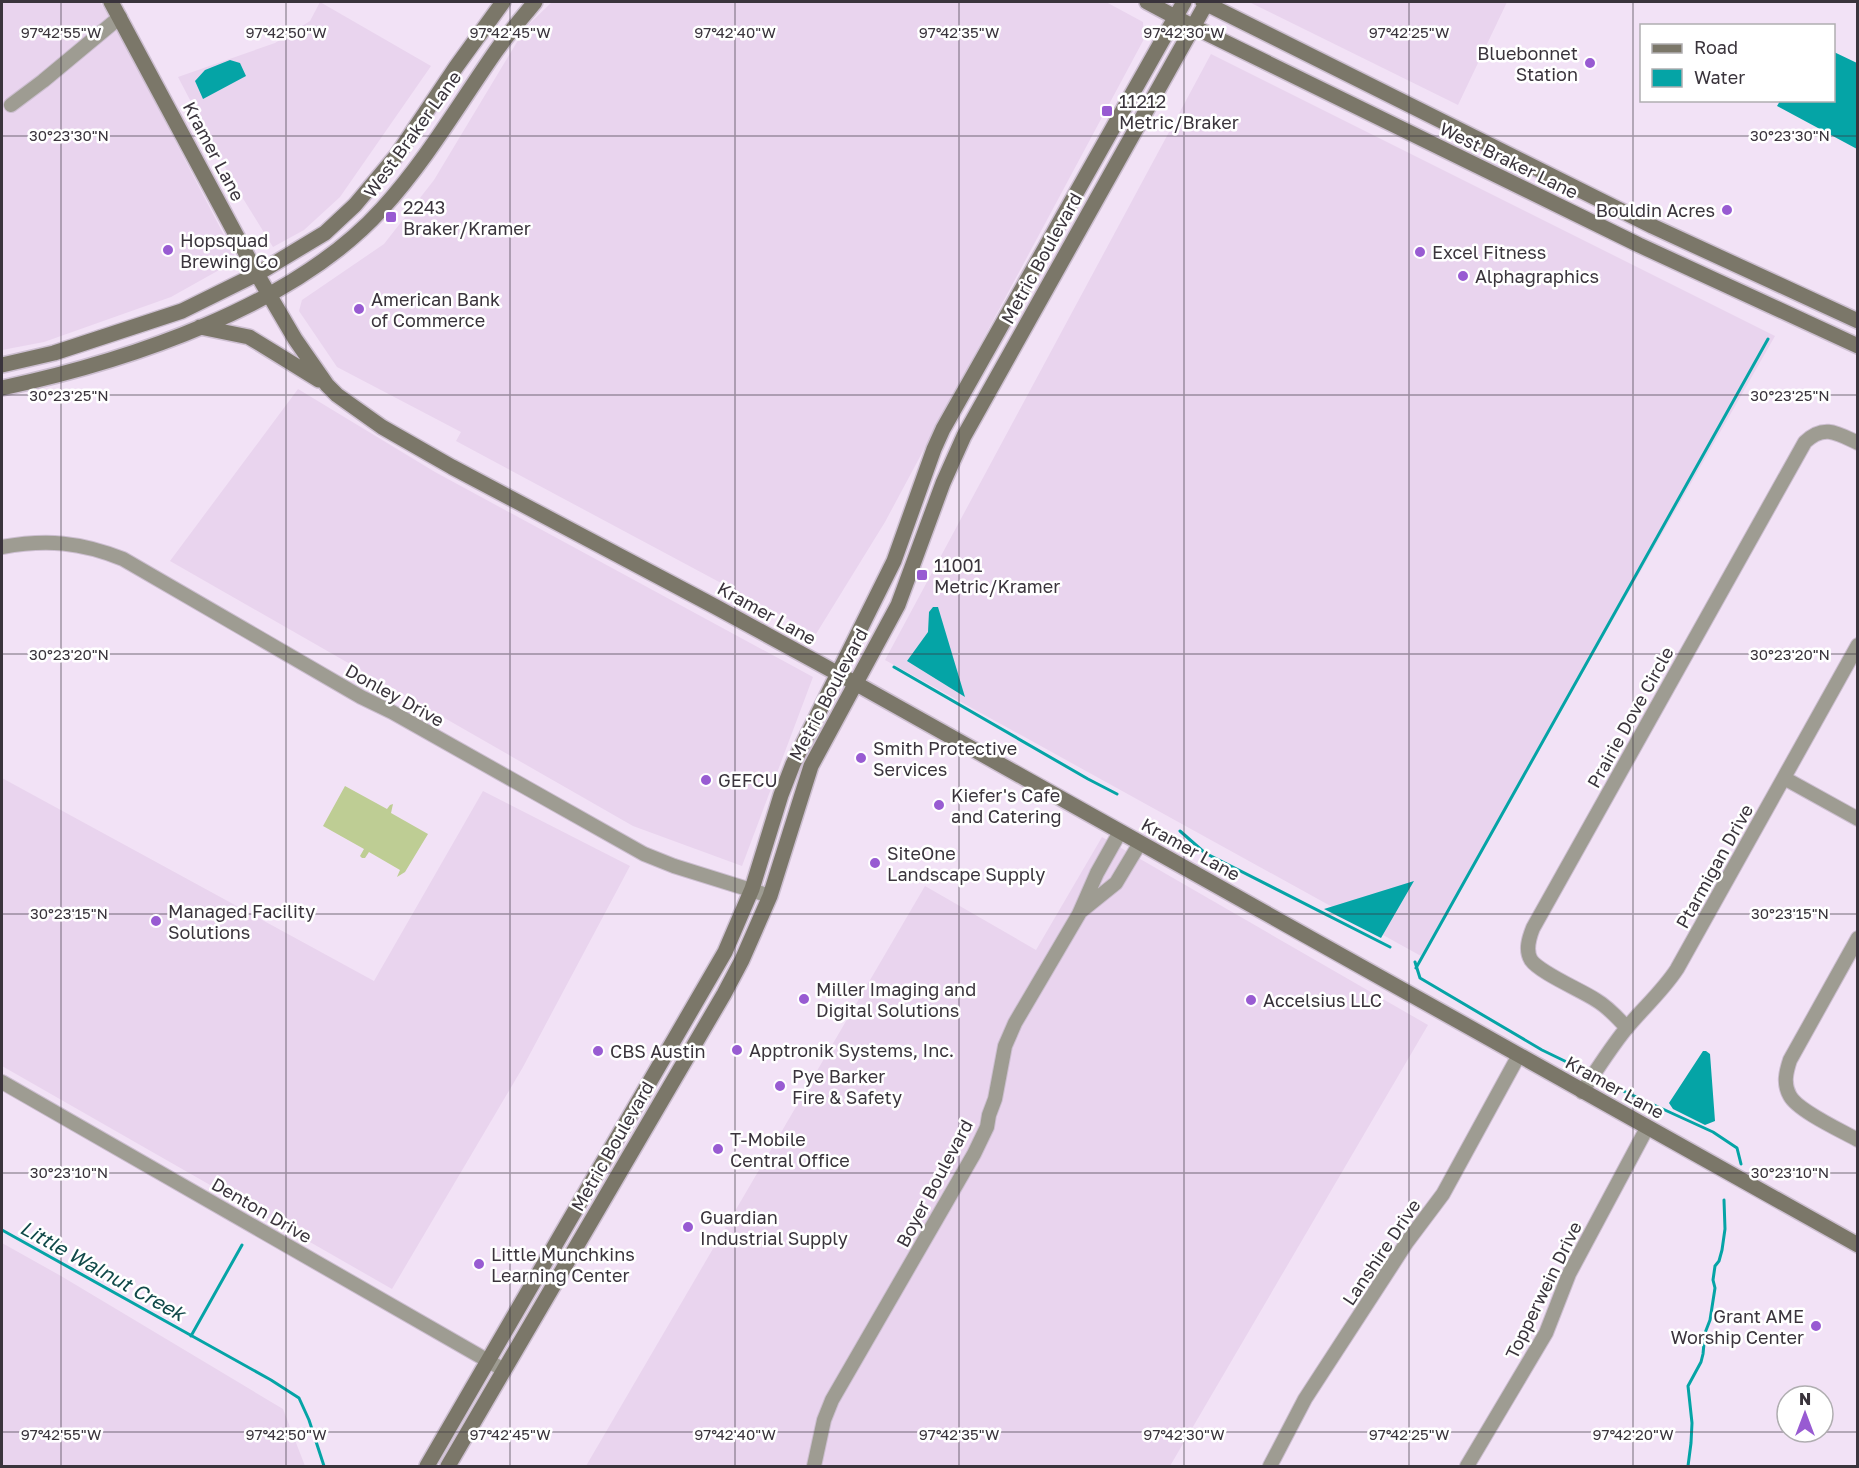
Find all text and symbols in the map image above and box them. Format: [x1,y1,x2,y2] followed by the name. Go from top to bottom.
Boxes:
[21,23,101,41] text: 97°42'55"W
[245,23,327,41] text: 97°42'50"W
[469,23,551,41] text: 97°42'45"W
[694,23,776,41] text: 97°42'40"W
[919,23,999,41] text: 97°42'35"W
[1143,23,1225,41] text: 97°42'30"W
[1369,23,1449,41] text: 97°42'25"W
[1640,24,1835,102] legend
[1694,36,1738,58] text: Road
[1477,42,1578,85] place label: Bluebonnet Station
[1583,56,1597,70] marker: Bluebonnet Station
[359,66,465,202] street label: West Braker Lane
[1694,66,1745,88] text: Water
[1119,90,1239,133] place label: 11212 Metric/Braker
[179,98,249,204] street label: Kramer Lane
[1100,104,1114,118] marker: 11212 Metric/Braker
[1436,117,1582,203] street label: West Braker Lane
[29,126,109,144] text: 30°23'30"N
[1750,126,1830,144] text: 30°23'30"N
[996,189,1086,327] street label: Metric Boulevard
[403,196,531,239] place label: 2243 Braker/Kramer
[1596,199,1715,221] place label: Bouldin Acres
[1720,203,1734,217] marker: Bouldin Acres
[384,210,398,224] marker: 2243 Braker/Kramer
[180,229,278,272] place label: Hopsquad Brewing Co
[1432,241,1546,263] place label: Excel Fitness
[161,243,175,257] marker: Hopsquad Brewing Co
[1413,245,1427,259] marker: Excel Fitness
[1475,265,1599,287] place label: Alphagraphics
[1456,269,1470,283] marker: Alphagraphics
[371,288,500,331] place label: American Bank of Commerce
[352,302,366,316] marker: American Bank of Commerce
[29,386,109,404] text: 30°23'25"N
[1750,386,1830,404] text: 30°23'25"N
[934,554,1060,597] place label: 11001 Metric/Kramer
[915,568,929,582] marker: 11001 Metric/Kramer
[714,577,820,649] street label: Kramer Lane
[784,624,872,764] street label: Metric Boulevard
[1582,643,1678,791] street label: Prairie Dove Circle
[29,645,109,663] text: 30°23'20"N
[1750,645,1830,663] text: 30°23'20"N
[342,659,448,731] street label: Donley Drive
[873,737,1017,780] place label: Smith Protective Services
[854,751,868,765] marker: Smith Protective Services
[718,769,778,791] place label: GEFCU
[699,773,713,787] marker: GEFCU
[951,784,1062,827] place label: Kiefer's Cafe and Catering
[932,798,946,812] marker: Kiefer's Cafe and Catering
[1671,800,1757,932] street label: Ptarmigan Drive
[1138,813,1244,885] street label: Kramer Lane
[887,842,1045,885] place label: SiteOne Landscape Supply
[868,856,882,870] marker: SiteOne Landscape Supply
[168,900,315,943] place label: Managed Facility Solutions
[30,904,108,922] text: 30°23'15"N
[1751,904,1829,922] text: 30°23'15"N
[149,914,163,928] marker: Managed Facility Solutions
[816,978,976,1021] place label: Miller Imaging and Digital Solutions
[1263,989,1382,1011] place label: Accelsius LLC
[797,992,811,1006] marker: Miller Imaging and Digital Solutions
[1244,993,1258,1007] marker: Accelsius LLC
[749,1039,954,1061] place label: Apptronik Systems, Inc.
[610,1040,706,1062] place label: CBS Austin
[730,1043,744,1057] marker: Apptronik Systems, Inc.
[591,1044,605,1058] marker: CBS Austin
[1562,1051,1668,1123] street label: Kramer Lane
[792,1065,902,1108] place label: Pye Barker Fire & Safety
[566,1077,658,1215] street label: Metric Boulevard
[773,1079,787,1093] marker: Pye Barker Fire & Safety
[891,1115,977,1251] street label: Boyer Boulevard
[730,1128,850,1171] place label: T-Mobile Central Office
[711,1142,725,1156] marker: T-Mobile Central Office
[30,1163,108,1181] text: 30°23'10"N
[1751,1163,1829,1181] text: 30°23'10"N
[208,1172,316,1248] street label: Denton Drive
[1337,1195,1425,1309] street label: Lanshire Drive
[700,1206,848,1249] place label: Guardian Industrial Supply
[16,1215,192,1327] water label: Little Walnut Creek
[1500,1218,1586,1362] street label: Topperwein Drive
[681,1220,695,1234] marker: Guardian Industrial Supply
[491,1243,635,1286] place label: Little Munchkins Learning Center
[472,1257,486,1271] marker: Little Munchkins Learning Center
[1670,1305,1804,1348] place label: Grant AME Worship Center
[1809,1319,1823,1333] marker: Grant AME Worship Center
[1775,1384,1835,1444] north arrow
[1799,1389,1811,1409] text: N
[21,1425,101,1443] text: 97°42'55"W
[245,1425,327,1443] text: 97°42'50"W
[469,1425,551,1443] text: 97°42'45"W
[694,1425,776,1443] text: 97°42'40"W
[919,1425,999,1443] text: 97°42'35"W
[1143,1425,1225,1443] text: 97°42'30"W
[1369,1425,1449,1443] text: 97°42'25"W
[1592,1425,1674,1443] text: 97°42'20"W

